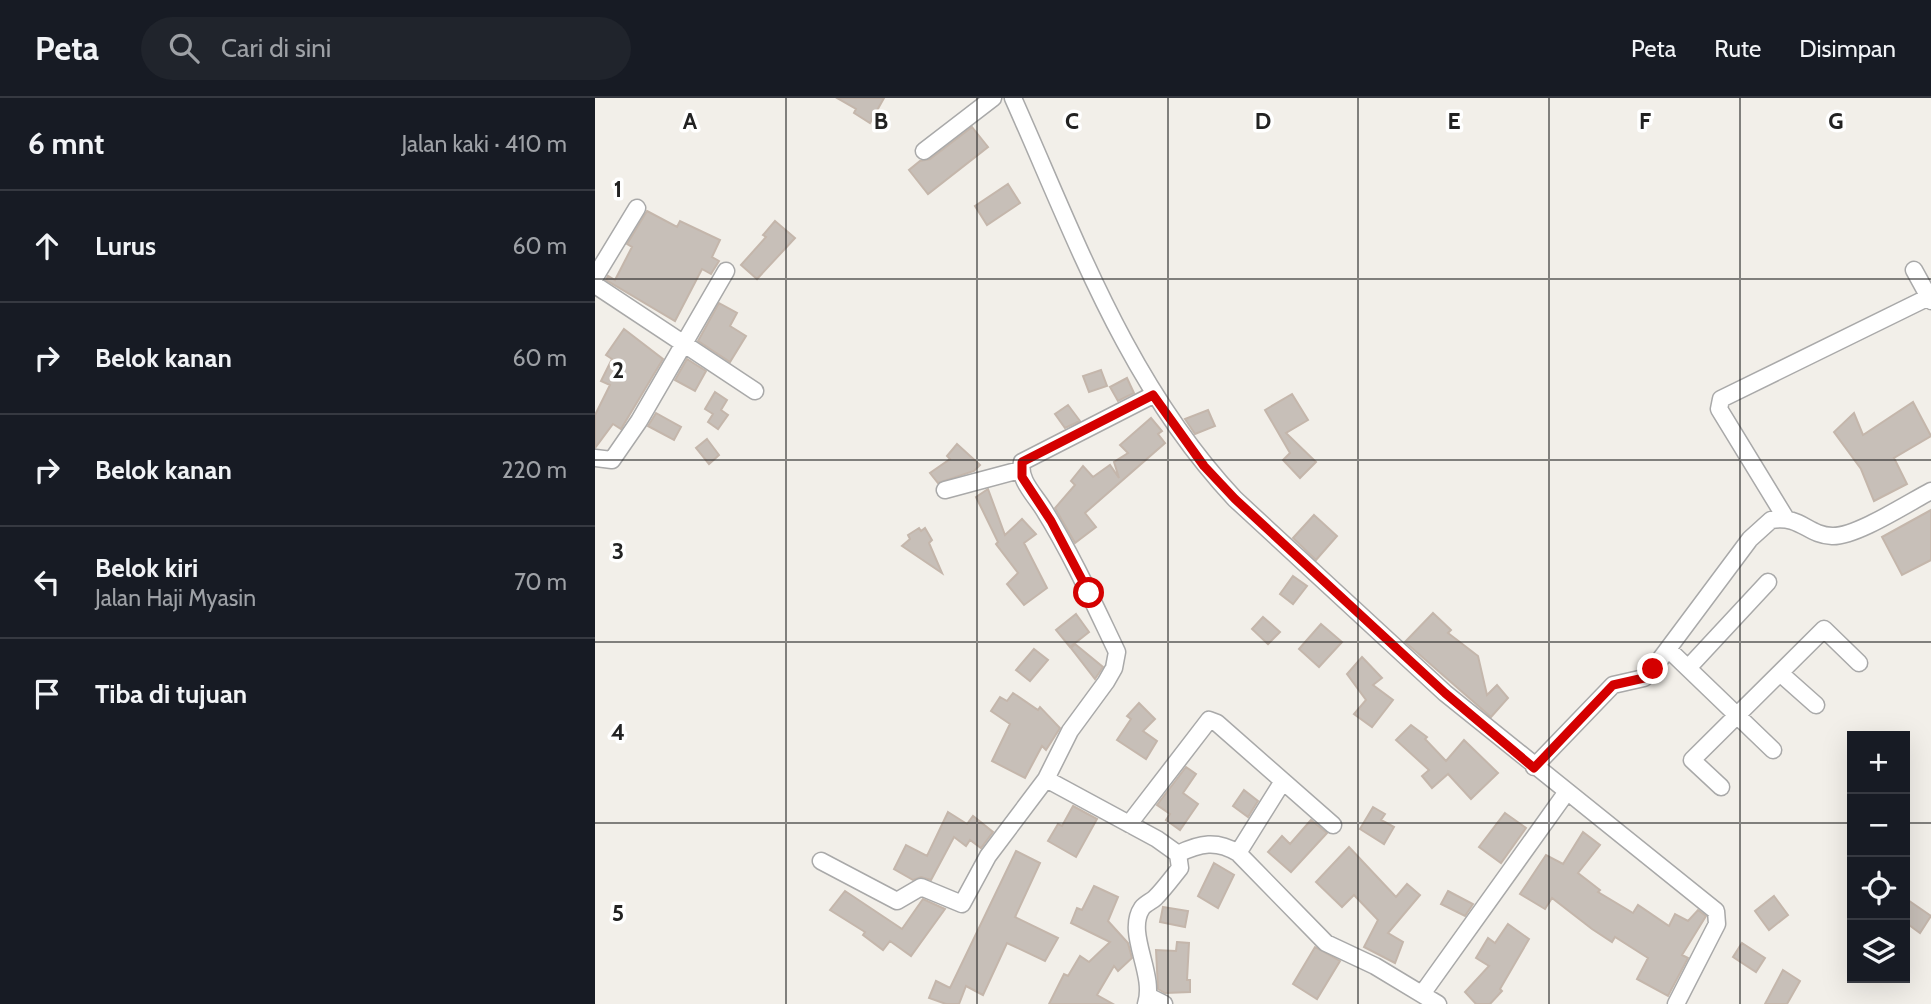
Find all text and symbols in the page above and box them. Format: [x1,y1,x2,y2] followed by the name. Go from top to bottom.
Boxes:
[141,17,631,80] search box
[35,28,99,68] text: Peta
[165,29,203,67] icon: search
[221,32,331,64] text: Cari di sini
[1631,34,1676,63] text: Peta
[1714,34,1761,63] text: Rute
[1799,34,1896,63] text: Disimpan
[683,107,698,135] text: A
[874,107,888,135] text: B
[1065,107,1079,135] text: C
[1255,107,1271,135] text: D
[1447,107,1461,135] text: E
[1639,107,1651,135] text: F
[1828,107,1844,135] text: G
[28,125,104,162] text: 6 mnt
[401,130,567,158] text: Jalan kaki · 410 m
[614,175,622,203] text: 1
[28,227,66,265] icon: ahead
[95,230,156,262] text: Lurus
[513,232,567,260] text: 60 m
[28,339,66,377] icon: right
[95,342,232,374] text: Belok kanan
[513,344,567,372] text: 60 m
[612,356,624,384] text: 2
[28,451,66,489] icon: right
[95,454,232,486] text: Belok kanan
[501,456,567,484] text: 220 m
[612,537,624,565] text: 3
[95,552,198,584] text: Belok kiri
[28,563,66,601] icon: left
[514,568,567,596] text: 70 m
[1073,577,1104,608] route start
[95,584,256,612] text: Jalan Haji Myasin
[1637,653,1668,684] route end
[28,675,66,713] icon: arrive
[95,678,247,710] text: Tiba di tujuan
[611,718,625,746] text: 4
[1847,731,1910,983] map controls
[1847,731,1910,794] button: +
[1847,794,1910,857] button: −
[1847,857,1910,920] button: locate
[612,899,624,927] text: 5
[1847,920,1910,983] button: layers

